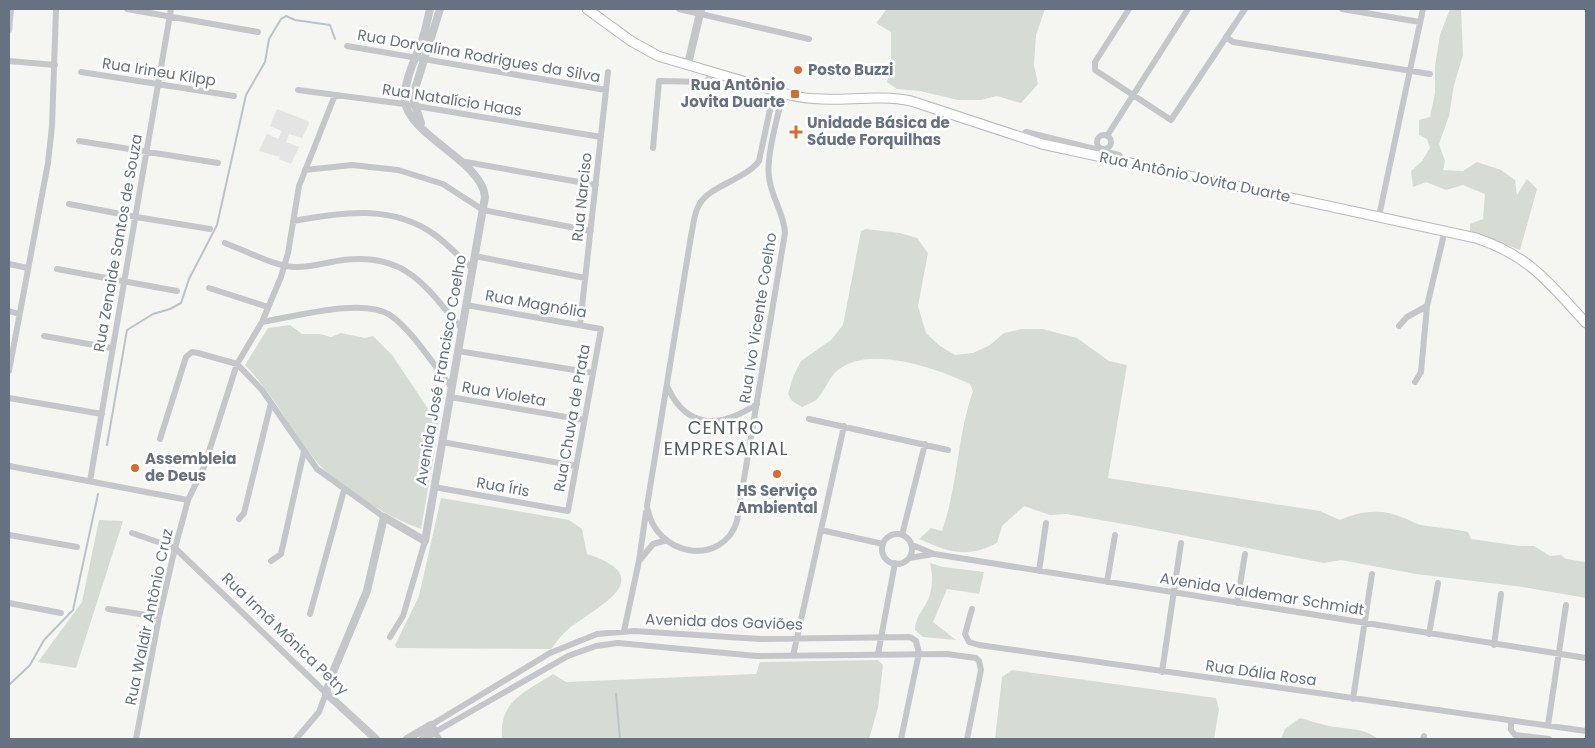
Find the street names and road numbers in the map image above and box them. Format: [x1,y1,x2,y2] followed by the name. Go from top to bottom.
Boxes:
[356,24,602,87] street label: Rua Dorvalina Rodrigues da Silva
[101,52,218,91] street label: Rua Irineu Kilpp
[381,78,524,121] street label: Rua Natalício Haas
[88,132,147,354] street label: Rua Zenaide Santos de Souza
[1098,146,1292,207] street label: Rua Antônio Jovita Duarte
[566,151,597,242] street label: Rua Narciso
[734,231,781,405] street label: Rua Ivo Vicente Coelho
[410,253,471,487] street label: Avenida José Francisco Coelho
[484,284,589,323] street label: Rua Magnólia
[548,342,595,493] street label: Rua Chuva de Prata
[460,376,548,411] street label: Rua Violeta
[475,472,532,502] street label: Rua Íris
[120,527,178,707] street label: Rua Waldir Antônio Cruz
[1159,567,1366,620] street label: Avenida Valdemar Schmidt
[218,568,354,700] street label: Rua Irmã Mônica Petry
[645,608,803,635] street label: Avenida dos Gaviões
[1204,654,1318,691] street label: Rua Dália Rosa

